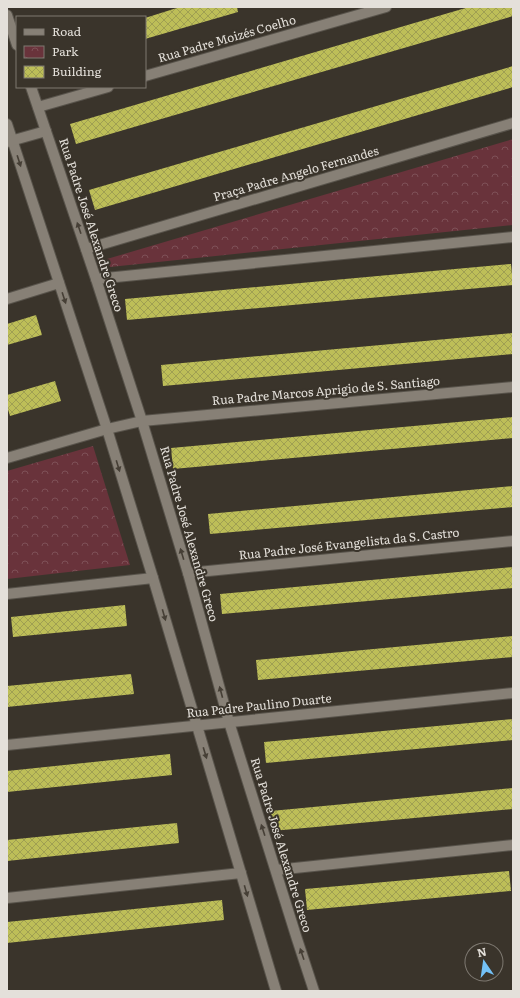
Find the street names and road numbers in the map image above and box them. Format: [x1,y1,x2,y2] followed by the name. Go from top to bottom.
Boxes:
[156,10,298,66] street label: Rua Padre Moizés Coelho
[55,135,129,314] street label: Rua Padre José Alexandre Greco
[211,141,381,205] street label: Praça Padre Angelo Fernandes
[211,371,441,409] street label: Rua Padre Marcos Aprigio de S. Santiago
[156,444,224,624] street label: Rua Padre José Alexandre Greco
[238,522,460,564] street label: Rua Padre José Evangelista da S. Castro
[185,688,332,722] street label: Rua Padre Paulino Duarte
[247,755,317,934] street label: Rua Padre José Alexandre Greco

